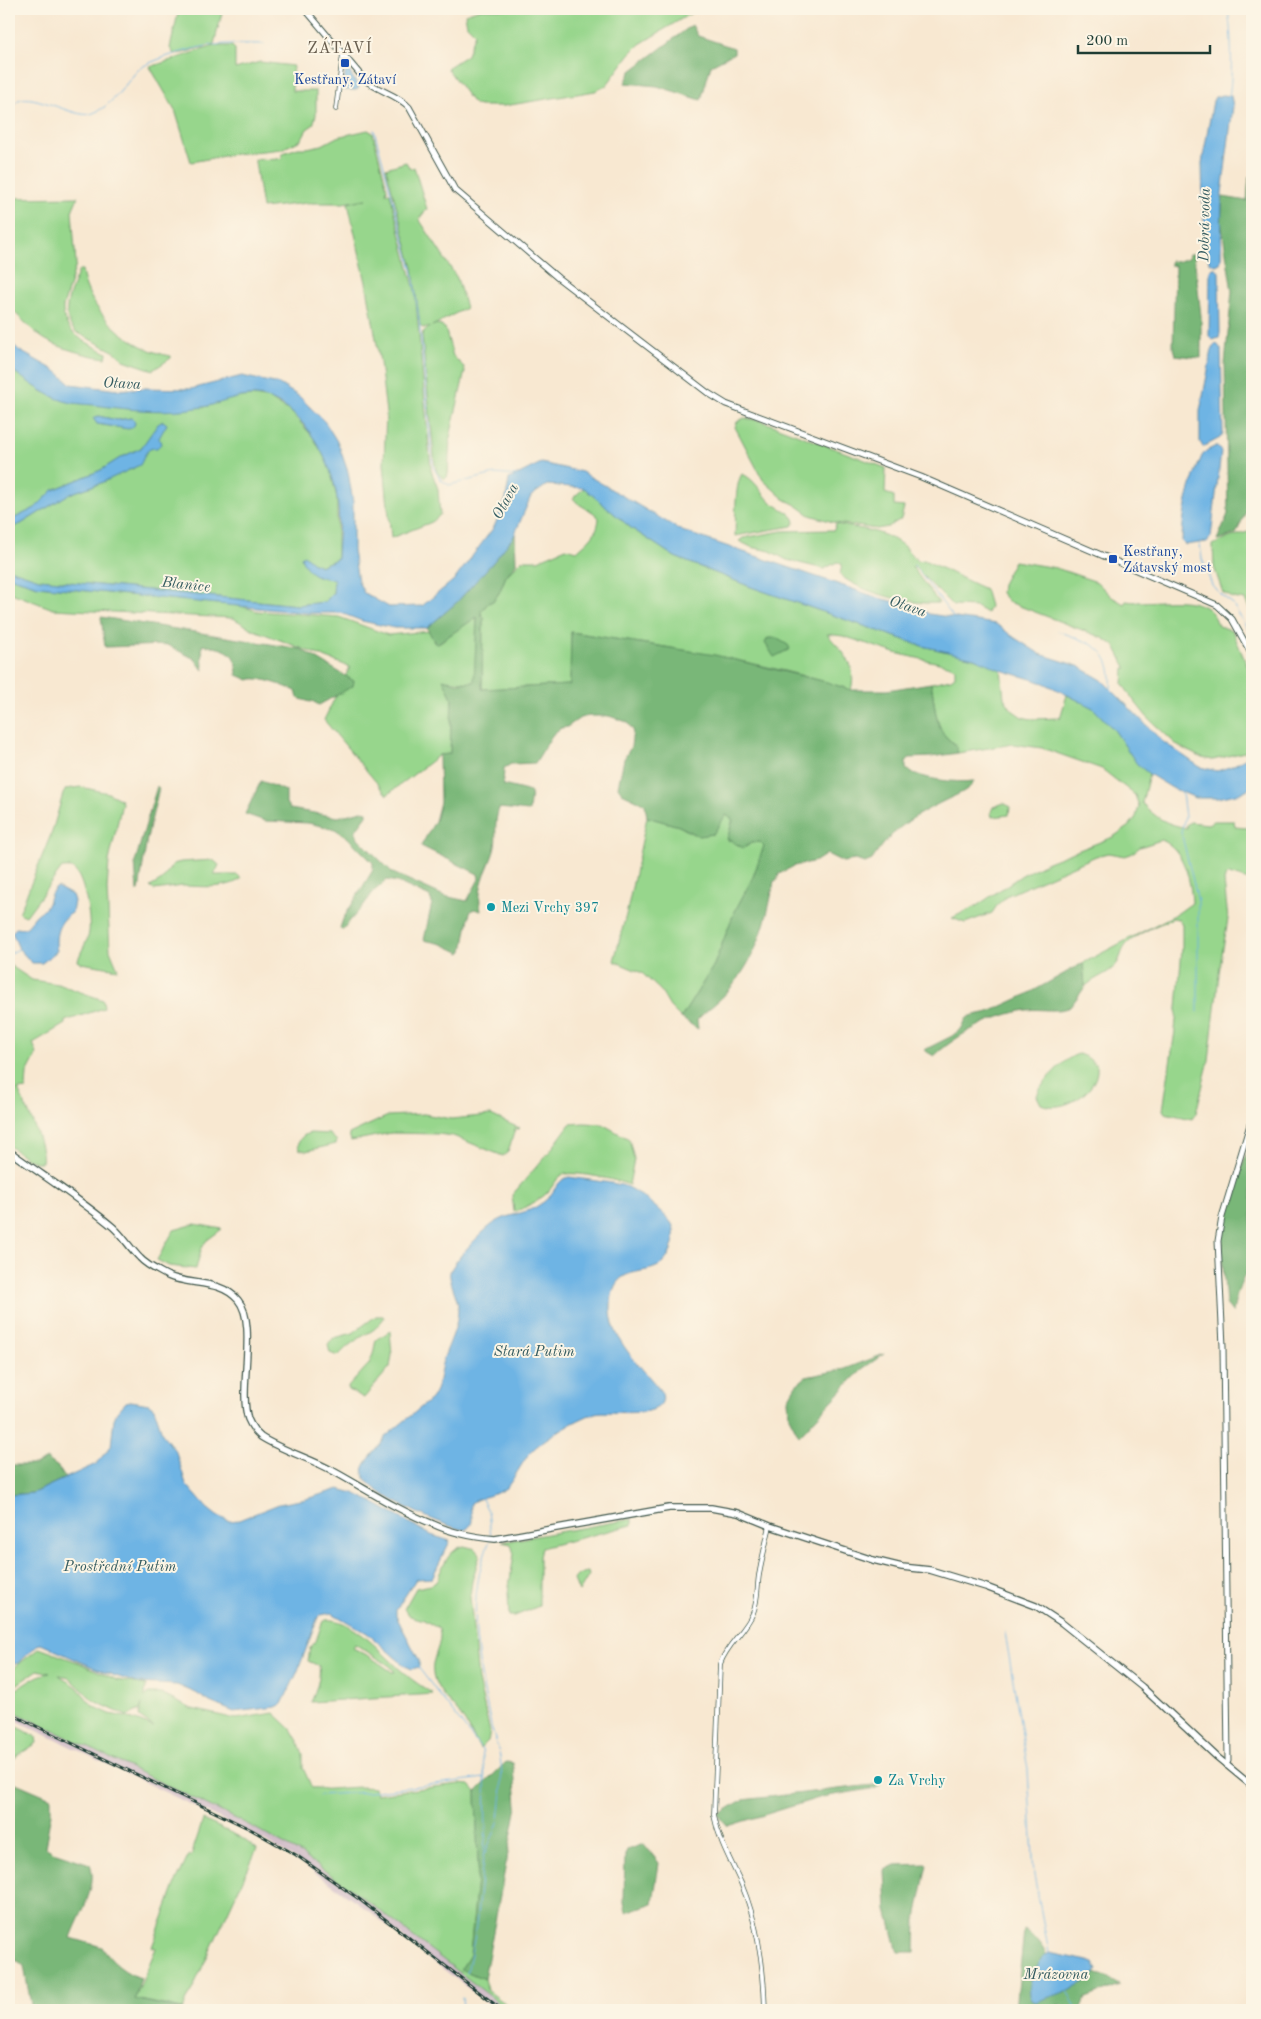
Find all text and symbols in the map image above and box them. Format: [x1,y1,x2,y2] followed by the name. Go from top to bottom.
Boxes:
[1078,22,1211,54] scale bar
[1086,34,1128,49] text: 200 m
[307,37,373,57] district label: ZÁTAVÍ
[339,57,351,69] marker: Kestřany, Zátaví
[294,73,396,87] place label: Kestřany, Zátaví
[1197,188,1214,263] water label: Dobrá voda
[102,376,141,393] water label: Otava
[490,481,522,522] water label: Otava
[1123,545,1212,575] place label: Kestřany, Zátavský most
[1107,553,1119,565] marker: Kestřany, Zátavský most
[160,575,211,596] water label: Blanice
[887,594,928,621] water label: Otava
[485,901,497,913] marker: Mezi Vrchy 397
[501,901,599,915] place label: Mezi Vrchy 397
[493,1345,575,1360] water label: Stará Putim
[63,1560,176,1575] water label: Prostřední Putim
[872,1774,884,1786] marker: Za Vrchy
[888,1774,946,1788] place label: Za Vrchy
[1023,1968,1088,1983] water label: Mrázovna

